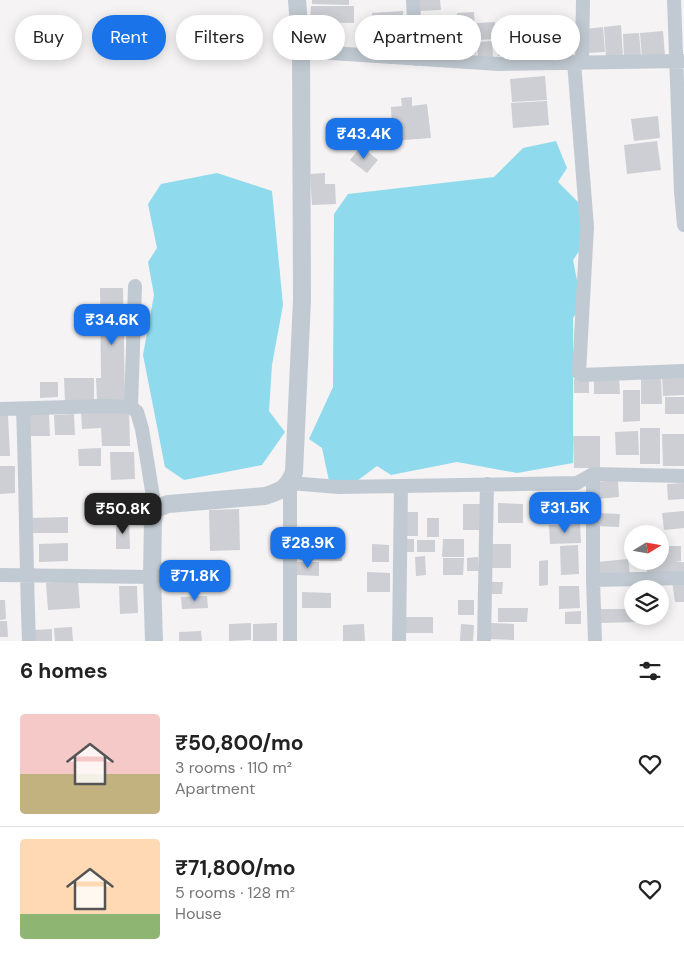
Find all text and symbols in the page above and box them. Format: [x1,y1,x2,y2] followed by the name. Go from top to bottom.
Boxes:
[15,15,82,60] chip: Buy
[92,15,166,60] chip: Rent
[176,15,263,60] chip: Filters
[273,15,345,60] chip: New
[355,15,481,60] chip: Apartment
[491,15,580,60] chip: House
[323,118,405,160] pin: ₹43.4K
[337,123,391,144] text: ₹43.4K
[71,304,153,346] pin: ₹34.6K
[85,309,139,330] text: ₹34.6K
[82,492,164,535] pin: ₹50.8K
[524,492,606,534] pin: ₹31.5K
[540,497,590,518] text: ₹31.5K
[95,498,151,519] text: ₹50.8K
[624,525,669,570] north arrow
[624,525,669,625] map controls
[267,526,349,569] pin: ₹28.9K
[281,532,335,553] text: ₹28.9K
[154,560,236,602] pin: ₹71.8K
[170,565,220,586] text: ₹71.8K
[624,580,669,625] button: layers
[20,657,108,685] text: 6 homes
[636,657,664,685] icon: filters
[175,729,303,757] text: ₹50,800/mo
[60,734,120,794] icon: home
[636,750,664,778] icon: heart
[175,757,292,778] text: 3 rooms · 110 m²
[175,778,255,799] text: Apartment
[175,854,296,882] text: ₹71,800/mo
[60,859,120,919] icon: home
[636,875,664,903] icon: heart
[175,882,295,903] text: 5 rooms · 128 m²
[175,903,222,924] text: House

